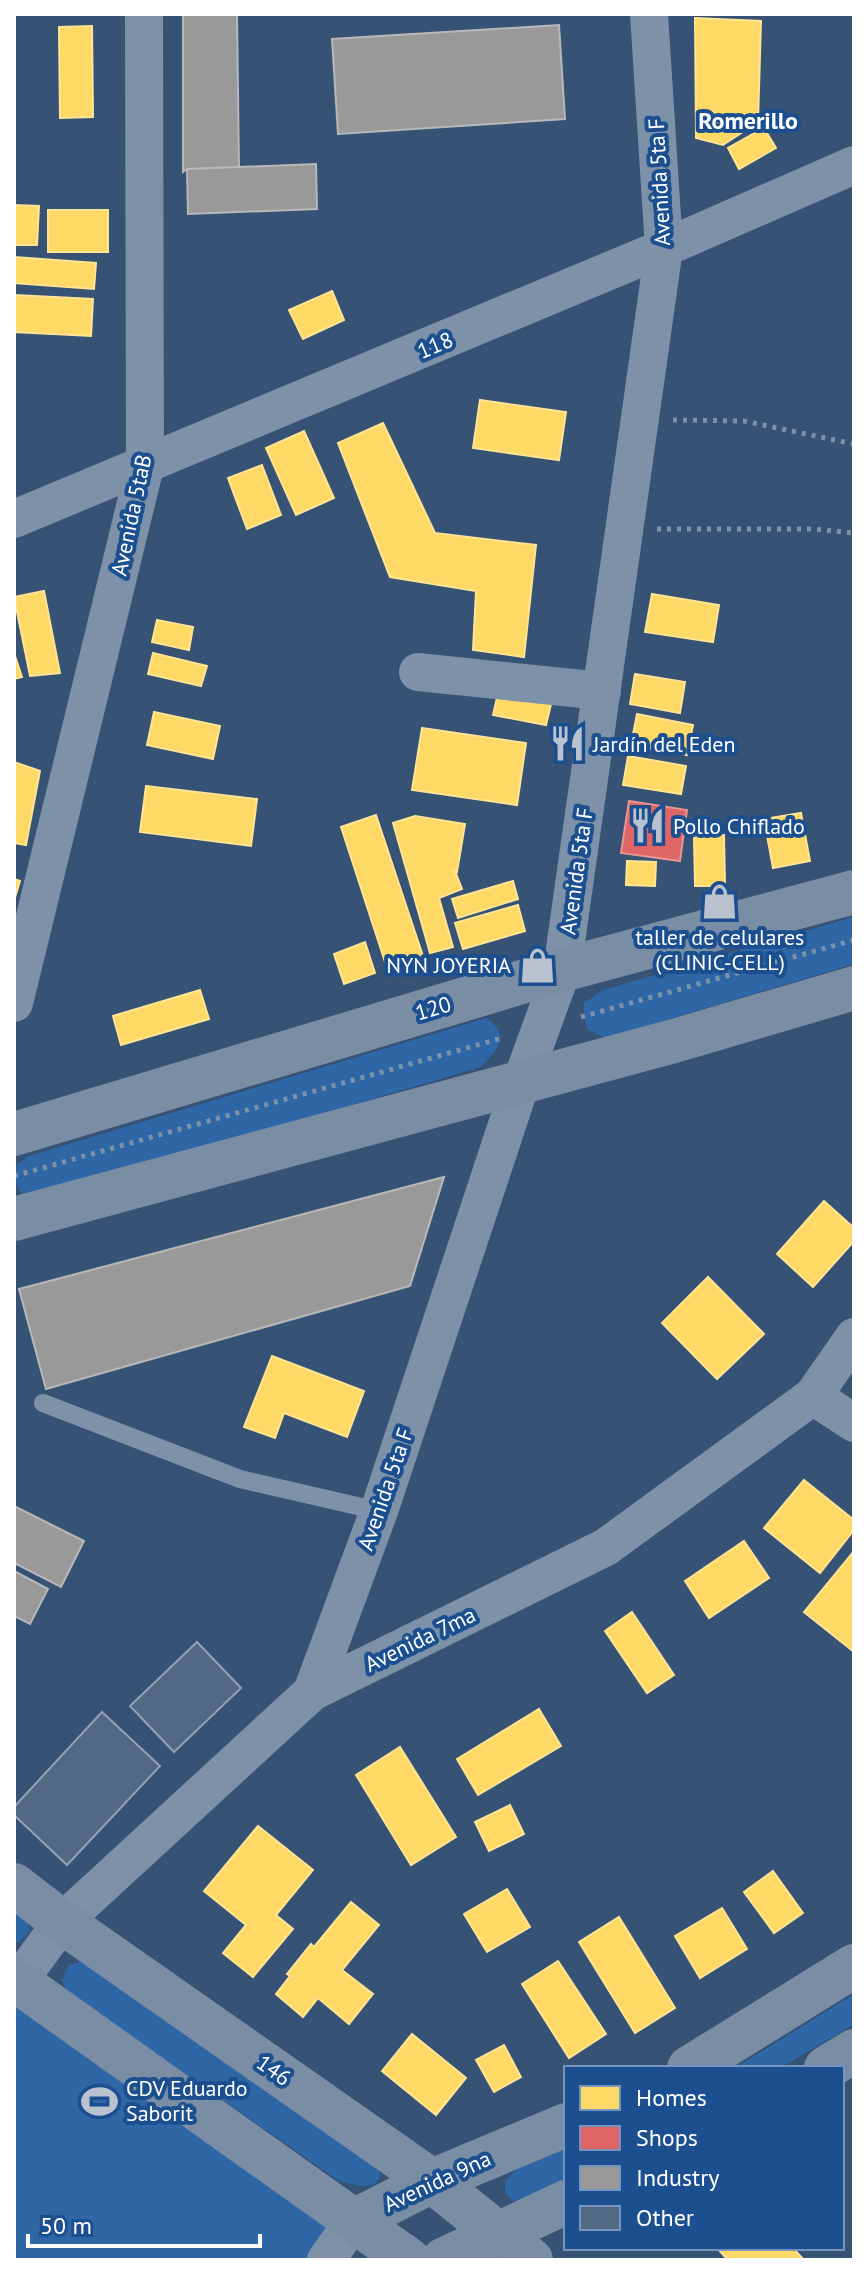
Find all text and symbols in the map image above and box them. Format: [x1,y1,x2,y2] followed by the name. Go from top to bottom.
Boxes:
[698,105,798,136] district label: Romerillo
[642,117,676,247] street label: Avenida 5ta F
[413,325,457,365] street label: 118
[104,452,158,578] street label: Avenida 5taB
[548,725,586,763] restaurant icon: Jardín del Eden
[592,730,736,758] place label: Jardín del Eden
[553,806,599,936] street label: Avenida 5ta F
[628,807,666,845] restaurant icon: Pollo Chiflado
[673,812,805,840] place label: Pollo Chiflado
[701,882,739,920] shop icon: taller de celulares (CLINIC-CELL)
[636,923,804,976] place label: taller de celulares (CLINIC-CELL)
[518,946,556,984] shop icon: NYN JOYERIA
[386,951,511,979] place label: NYN JOYERIA
[412,990,454,1026] street label: 120
[351,1424,419,1554] street label: Avenida 5ta F
[360,1600,480,1678] street label: Avenida 7ma
[251,2048,297,2092] street label: 146
[564,2066,844,2250] legend
[126,2074,248,2127] place label: CDV Eduardo Saborit
[81,2082,119,2120] sports icon: CDV Eduardo Saborit
[636,2082,707,2113] text: Homes
[636,2122,698,2153] text: Shops
[379,2144,495,2218] street label: Avenida 9na
[636,2162,720,2193] text: Industry
[28,2198,260,2248] scale bar
[636,2202,694,2233] text: Other
[40,2210,92,2241] text: 50 m

